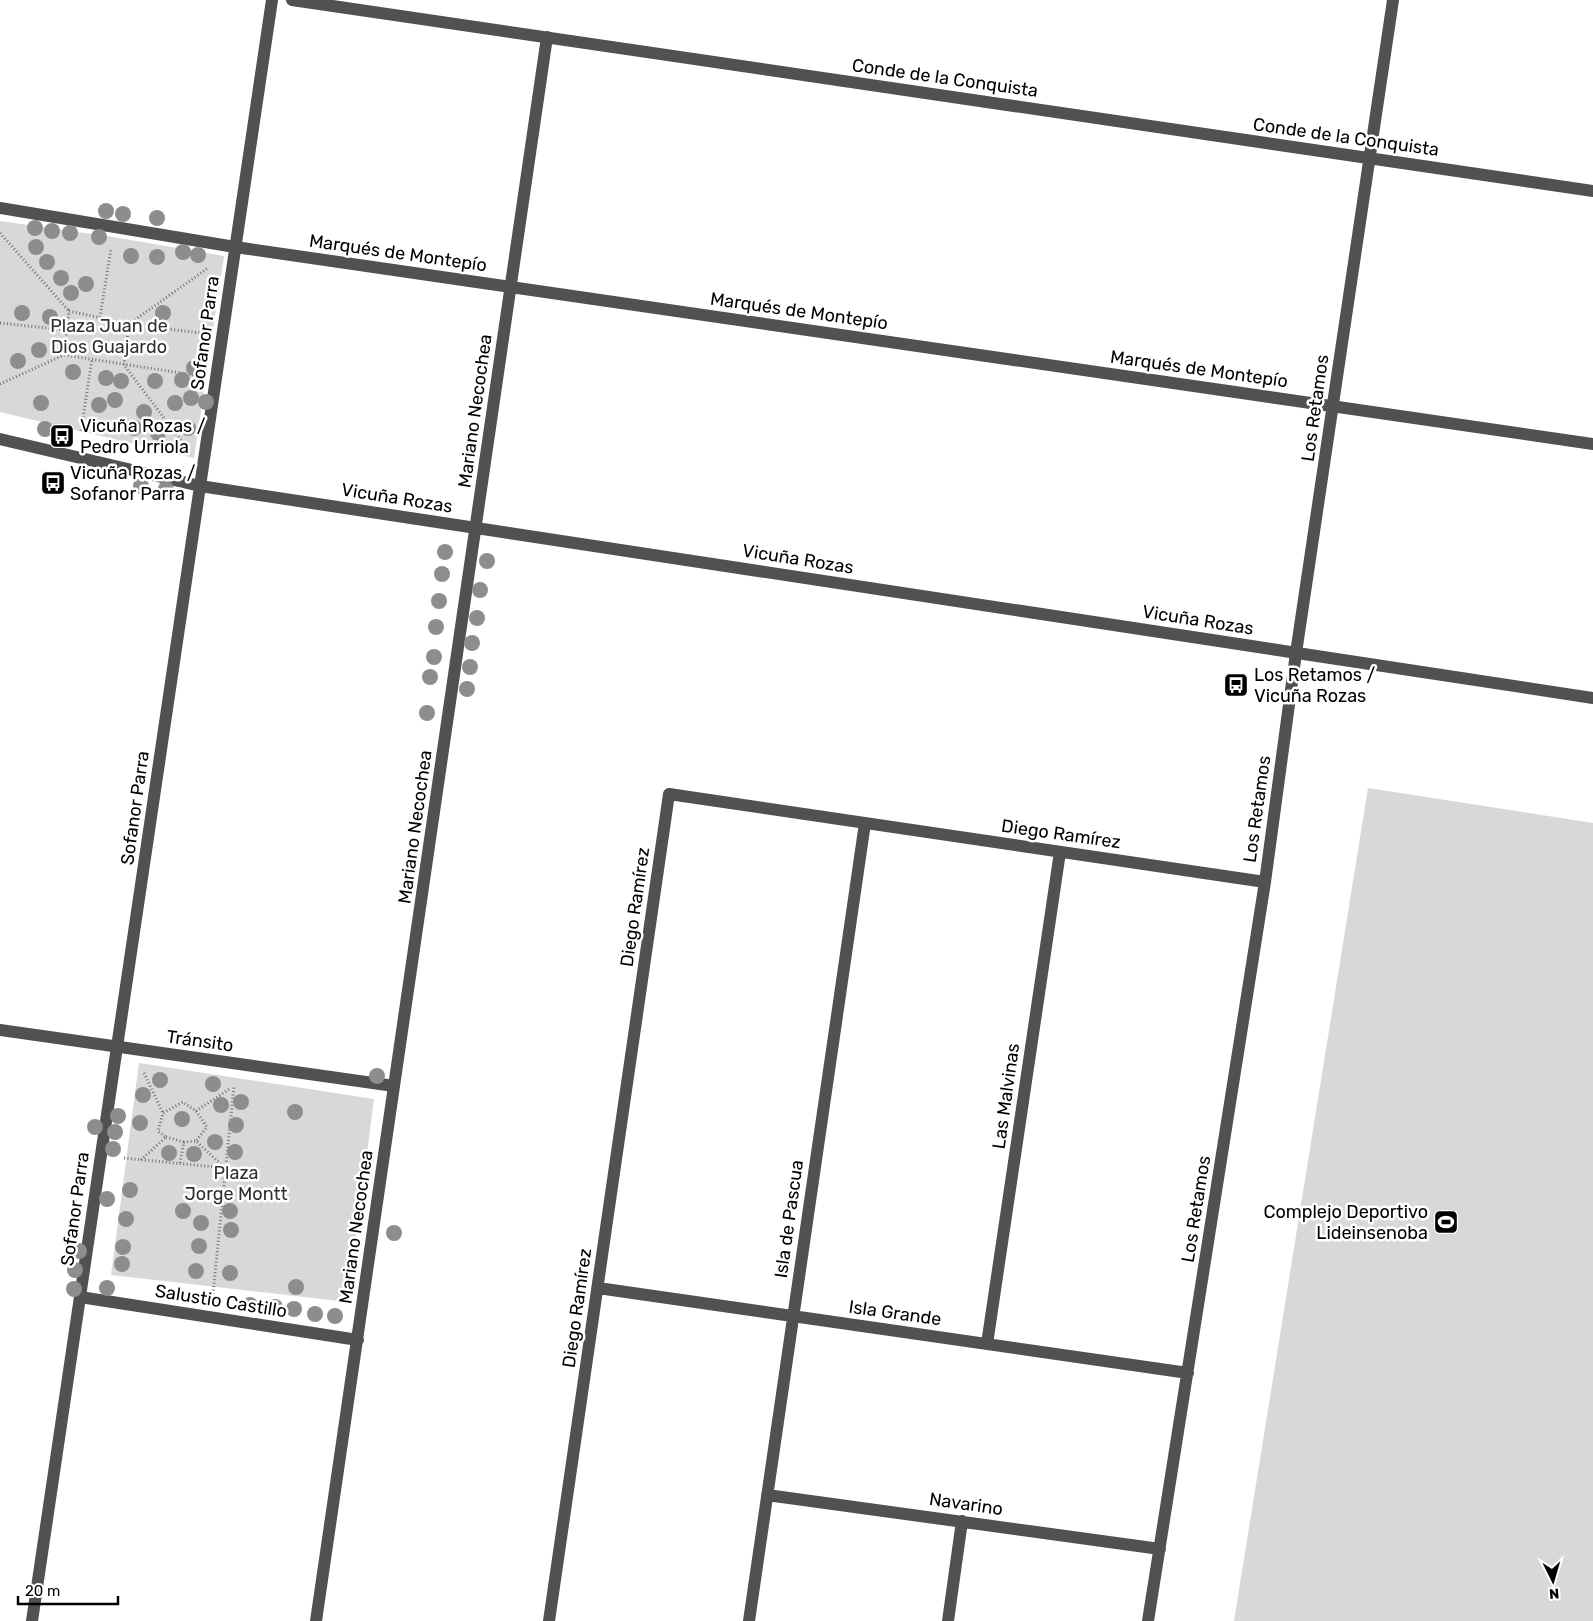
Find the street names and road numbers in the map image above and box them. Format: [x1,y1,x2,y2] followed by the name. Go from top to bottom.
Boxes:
[851,54,1039,102] street label: Conde de la Conquista
[1252,113,1440,161] street label: Conde de la Conquista
[308,230,488,276] street label: Marqués de Montepío
[186,275,224,391] street label: Sofanor Parra
[709,288,889,334] street label: Marqués de Montepío
[453,333,497,489] street label: Mariano Necochea
[1109,346,1289,392] street label: Marqués de Montepío
[1297,353,1333,463] street label: Los Retamos
[340,478,454,518] street label: Vicuña Rozas
[741,539,855,579] street label: Vicuña Rozas
[1141,600,1255,640] street label: Vicuña Rozas
[393,749,437,905] street label: Mariano Necochea
[116,750,154,866] street label: Sofanor Parra
[1239,754,1275,864] street label: Los Retamos
[1000,815,1122,853] street label: Diego Ramírez
[616,846,654,968] street label: Diego Ramírez
[165,1025,235,1057] street label: Tránsito
[988,1042,1024,1150] street label: Las Malvinas
[334,1149,378,1305] street label: Mariano Necochea
[56,1151,94,1267] street label: Sofanor Parra
[1177,1154,1215,1264] street label: Los Retamos
[770,1158,808,1280] street label: Isla de Pascua
[558,1247,596,1369] street label: Diego Ramírez
[153,1280,289,1322] street label: Salustio Castillo
[847,1296,943,1330] street label: Isla Grande
[928,1488,1004,1520] street label: Navarino

